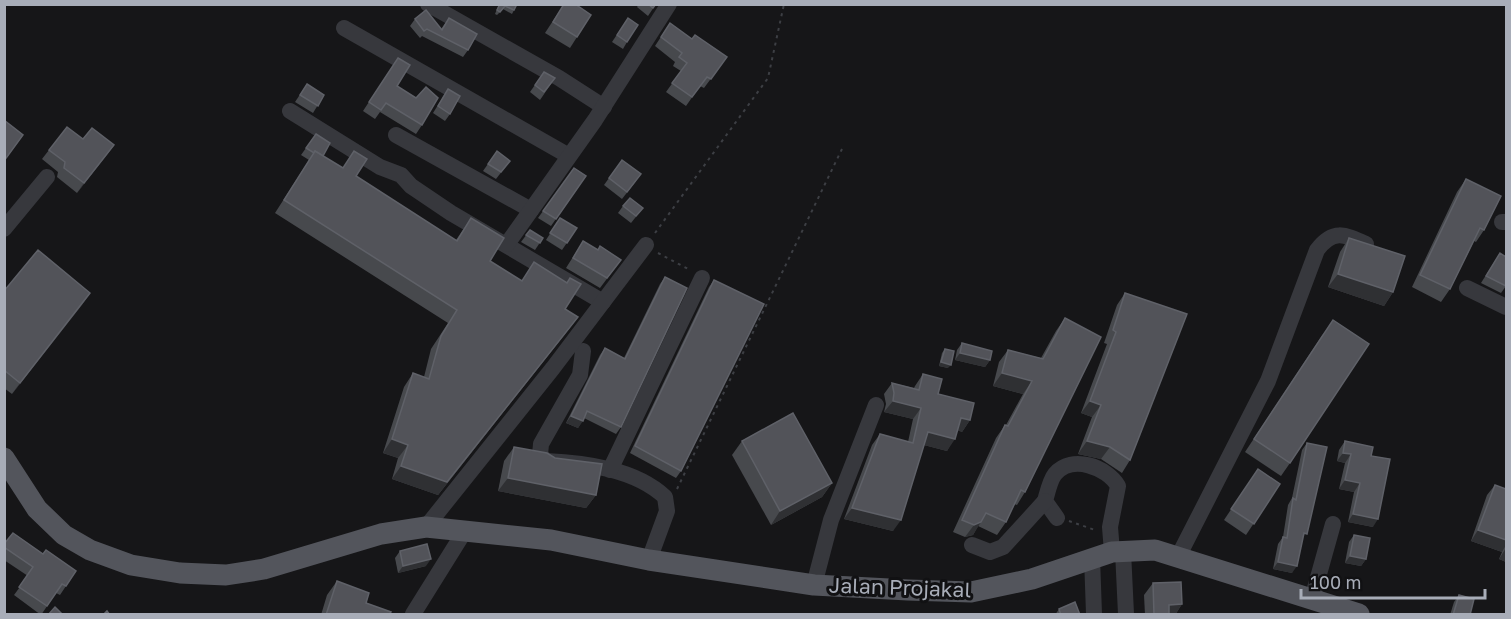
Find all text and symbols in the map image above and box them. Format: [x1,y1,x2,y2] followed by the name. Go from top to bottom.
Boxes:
[1301,562,1486,600] scale bar
[1310,571,1361,593] text: 100 m
[828,572,972,602] street label: Jalan Projakal

